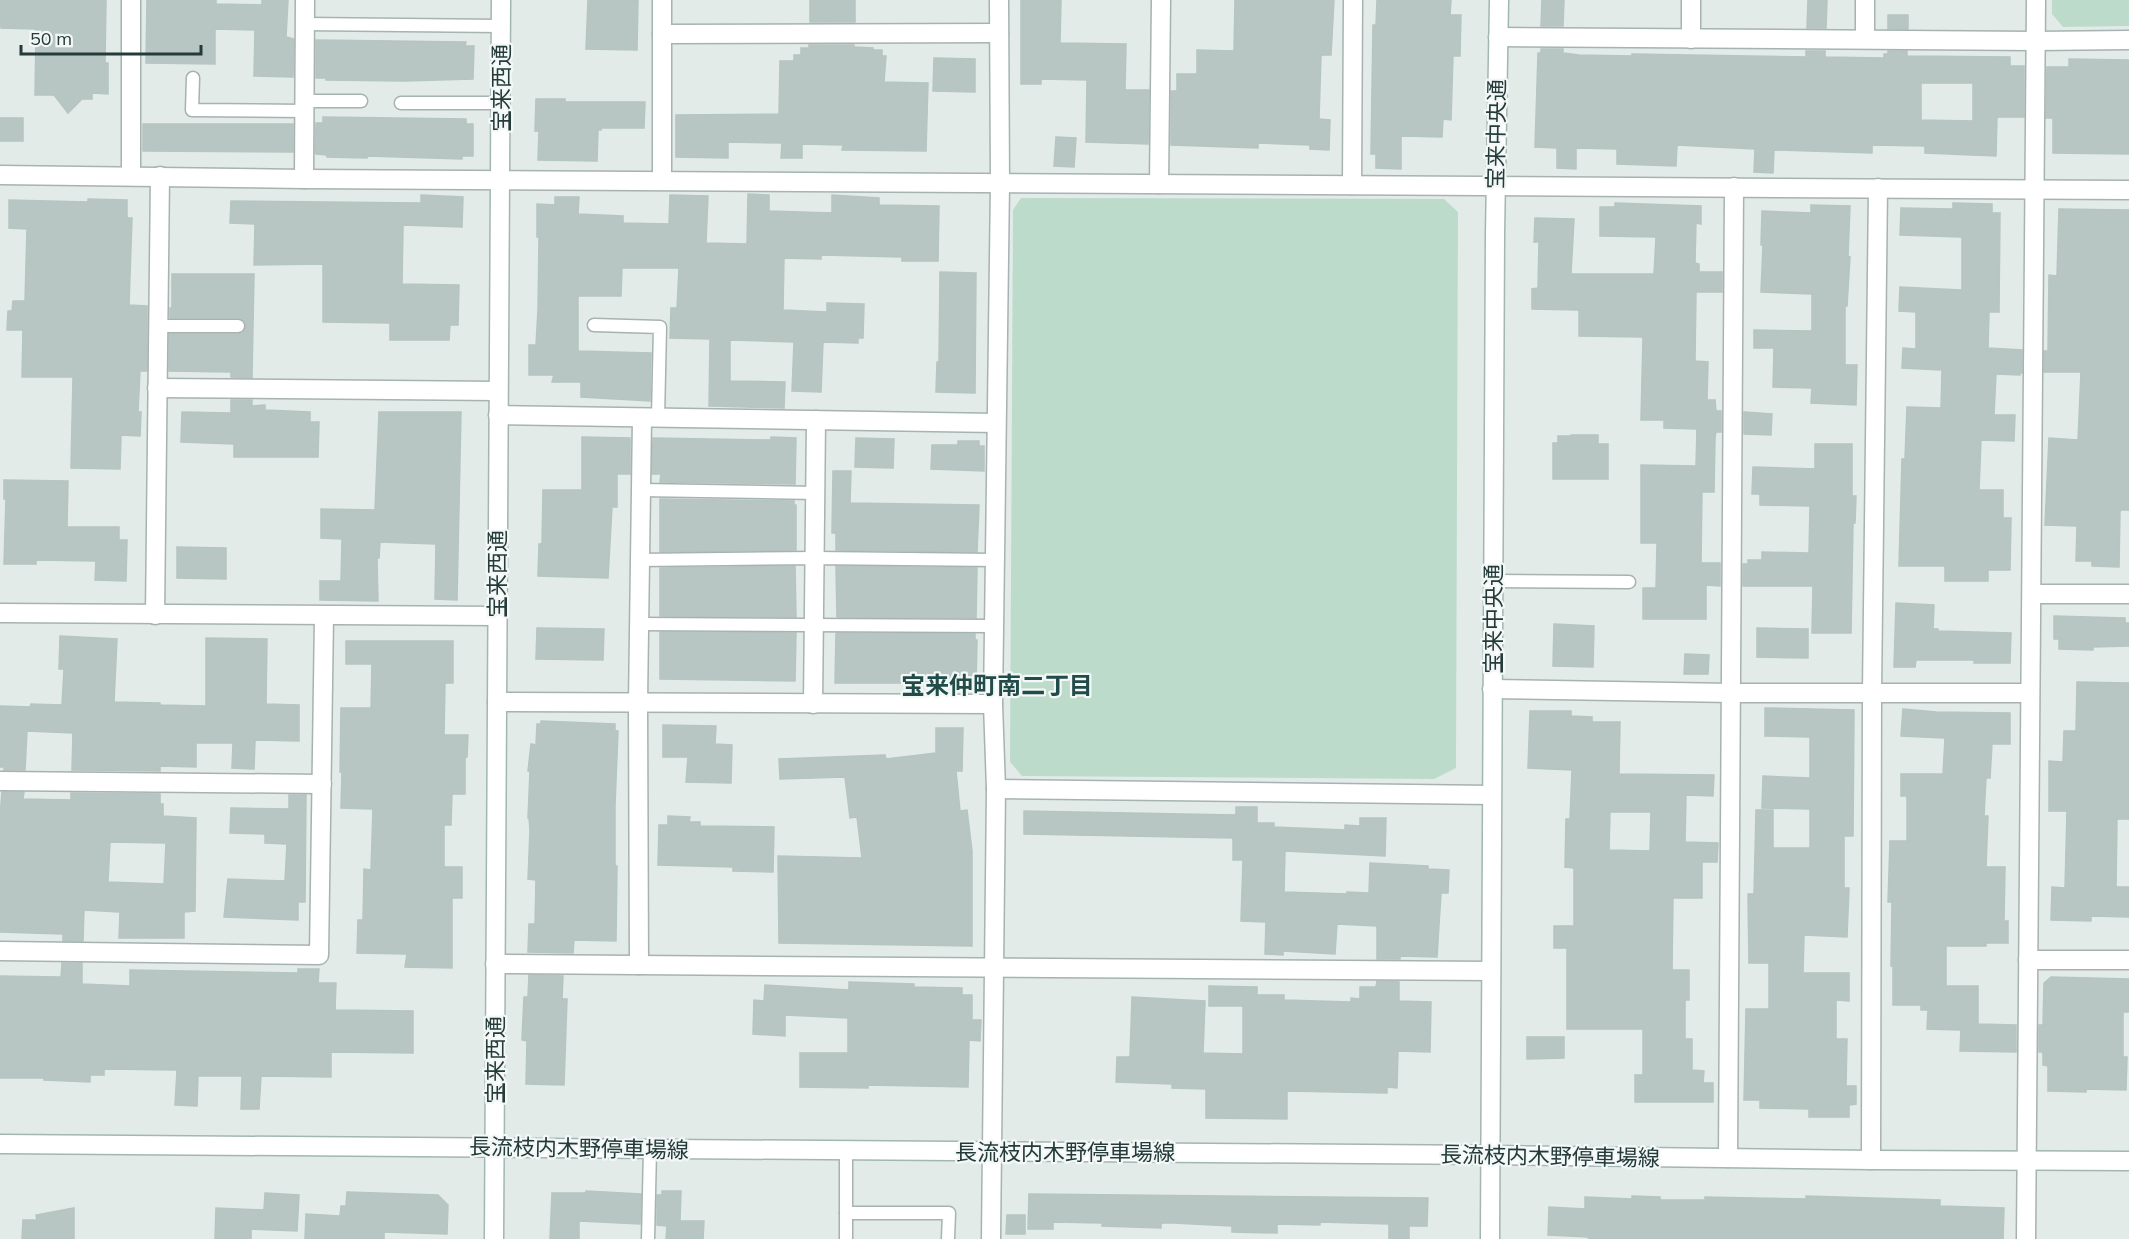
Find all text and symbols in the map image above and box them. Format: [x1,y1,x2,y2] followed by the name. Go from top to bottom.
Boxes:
[21,18,201,56] scale bar
[30,27,72,50] text: 50 m
[487,44,515,132] street label: 宝来西通
[1481,79,1511,189] street label: 宝来中央通
[483,530,511,618] street label: 宝来西通
[1479,564,1507,674] street label: 宝来中央通
[901,670,1093,700] district label: 宝来仲町南二丁目
[481,1016,509,1104] street label: 宝来西通
[469,1132,689,1164] street label: 長流枝内木野停車場線
[955,1138,1175,1166] street label: 長流枝内木野停車場線
[1440,1140,1660,1172] street label: 長流枝内木野停車場線

